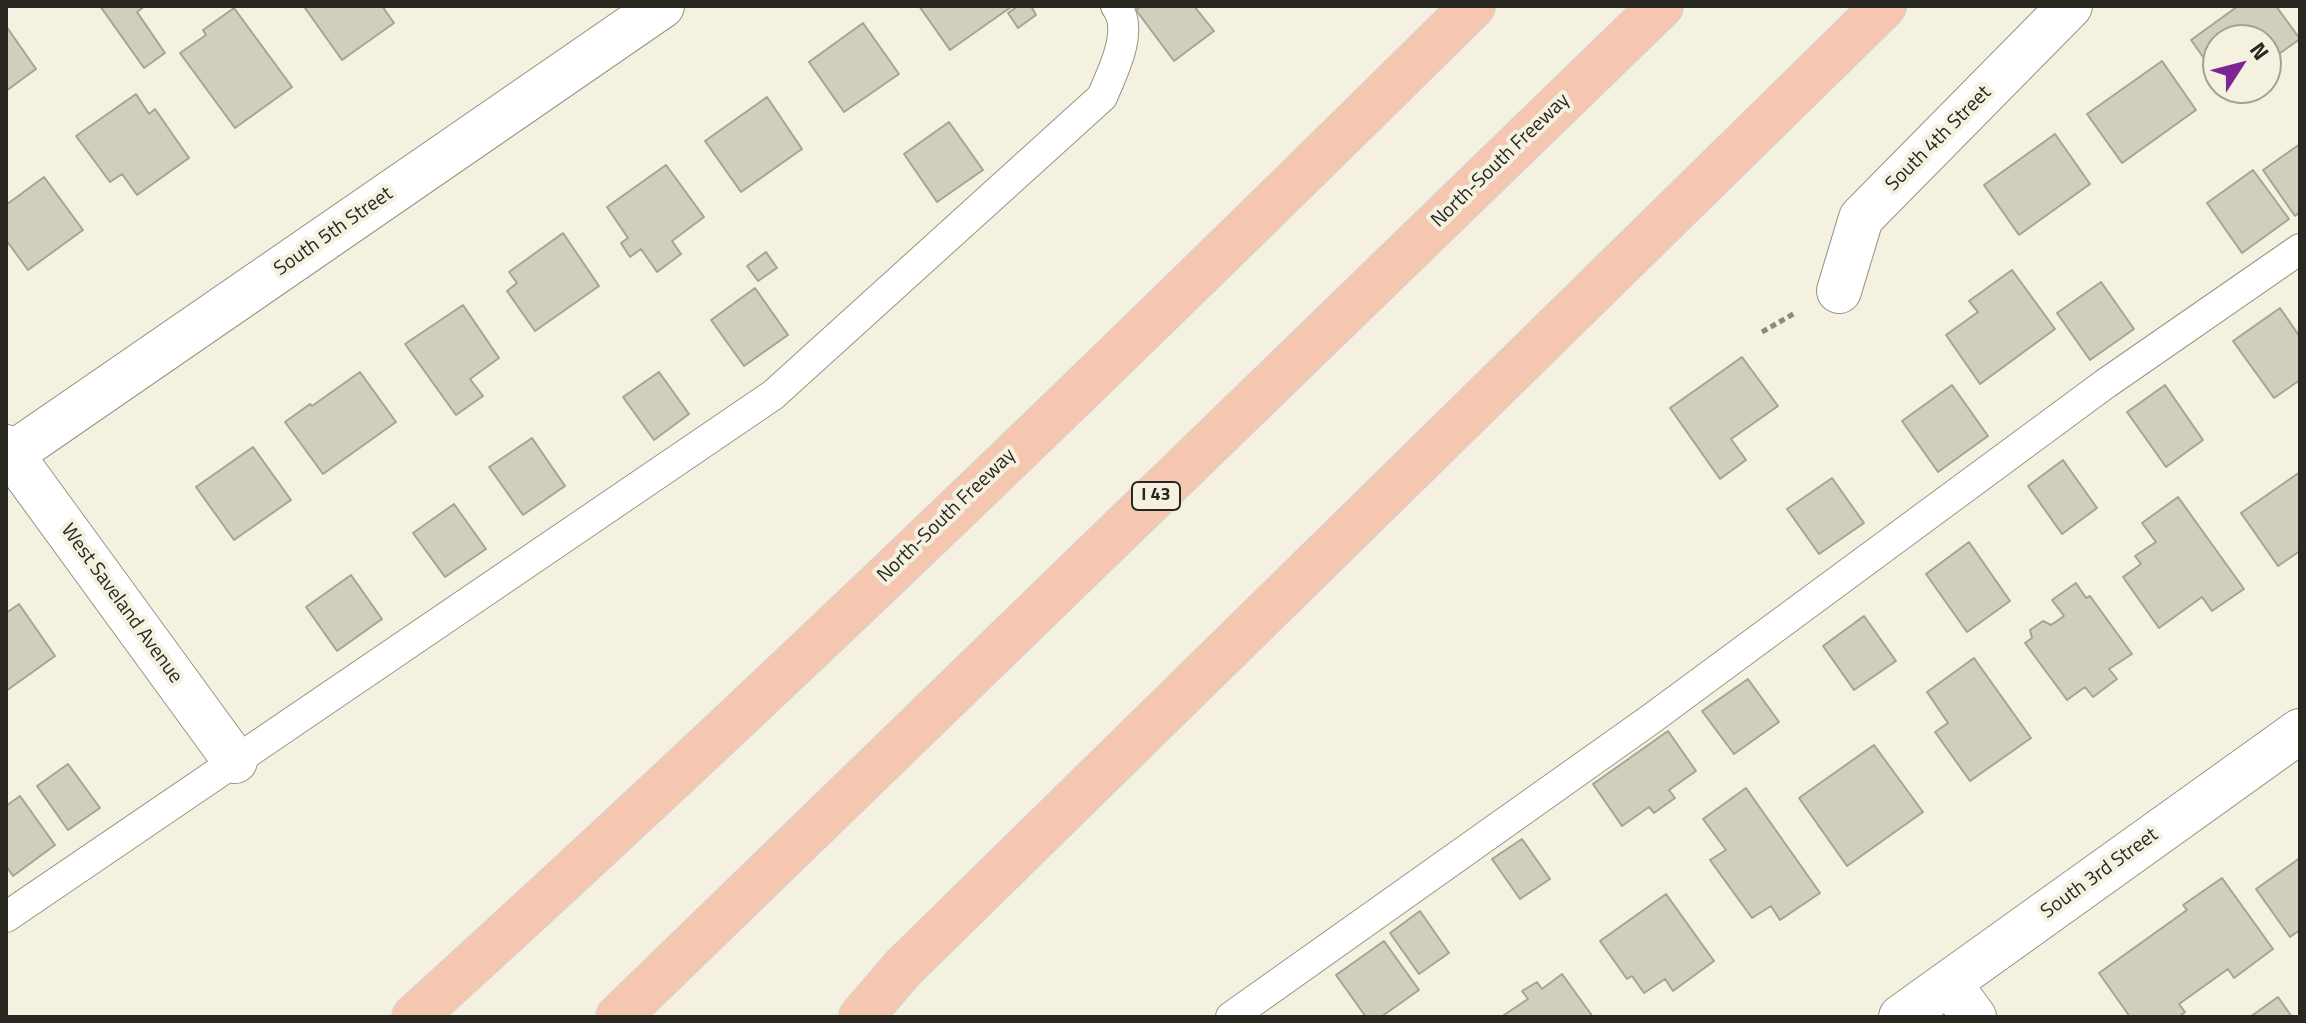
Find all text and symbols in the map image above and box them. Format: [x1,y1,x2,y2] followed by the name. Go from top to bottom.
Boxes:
[2202,24,2282,104] north arrow
[2242,35,2278,67] text: N
[1881,81,1997,197] street label: South 4th Street
[1427,89,1575,233] street label: North-South Freeway
[270,182,398,282] street label: South 5th Street
[873,444,1021,588] street label: North-South Freeway
[1132,482,1180,510] road number: I 43
[55,520,187,688] street label: West Saveland Avenue
[2037,824,2163,924] street label: South 3rd Street

